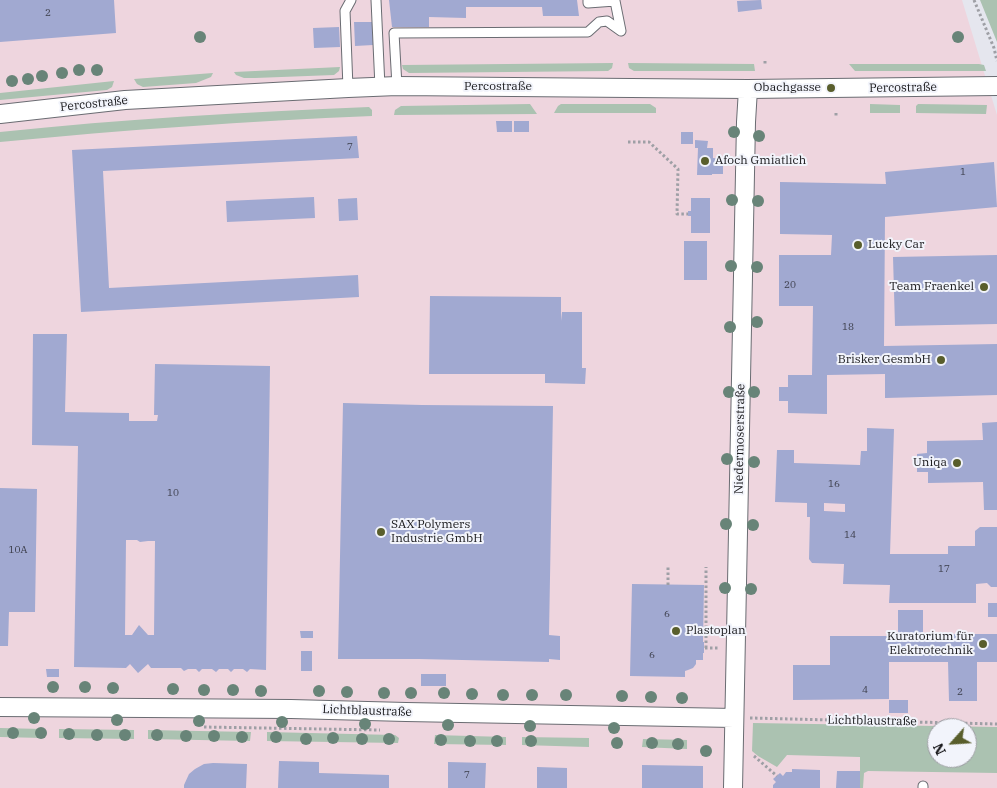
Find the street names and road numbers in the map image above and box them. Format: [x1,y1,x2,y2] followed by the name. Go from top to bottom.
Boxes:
[464,80,532,94] street label: Percostraße
[869,80,937,96] street label: Percostraße
[60,93,128,115] street label: Percostraße
[732,384,748,494] street label: Niedermoserstraße
[322,702,412,720] street label: Lichtblaustraße
[827,713,917,729] street label: Lichtblaustraße

